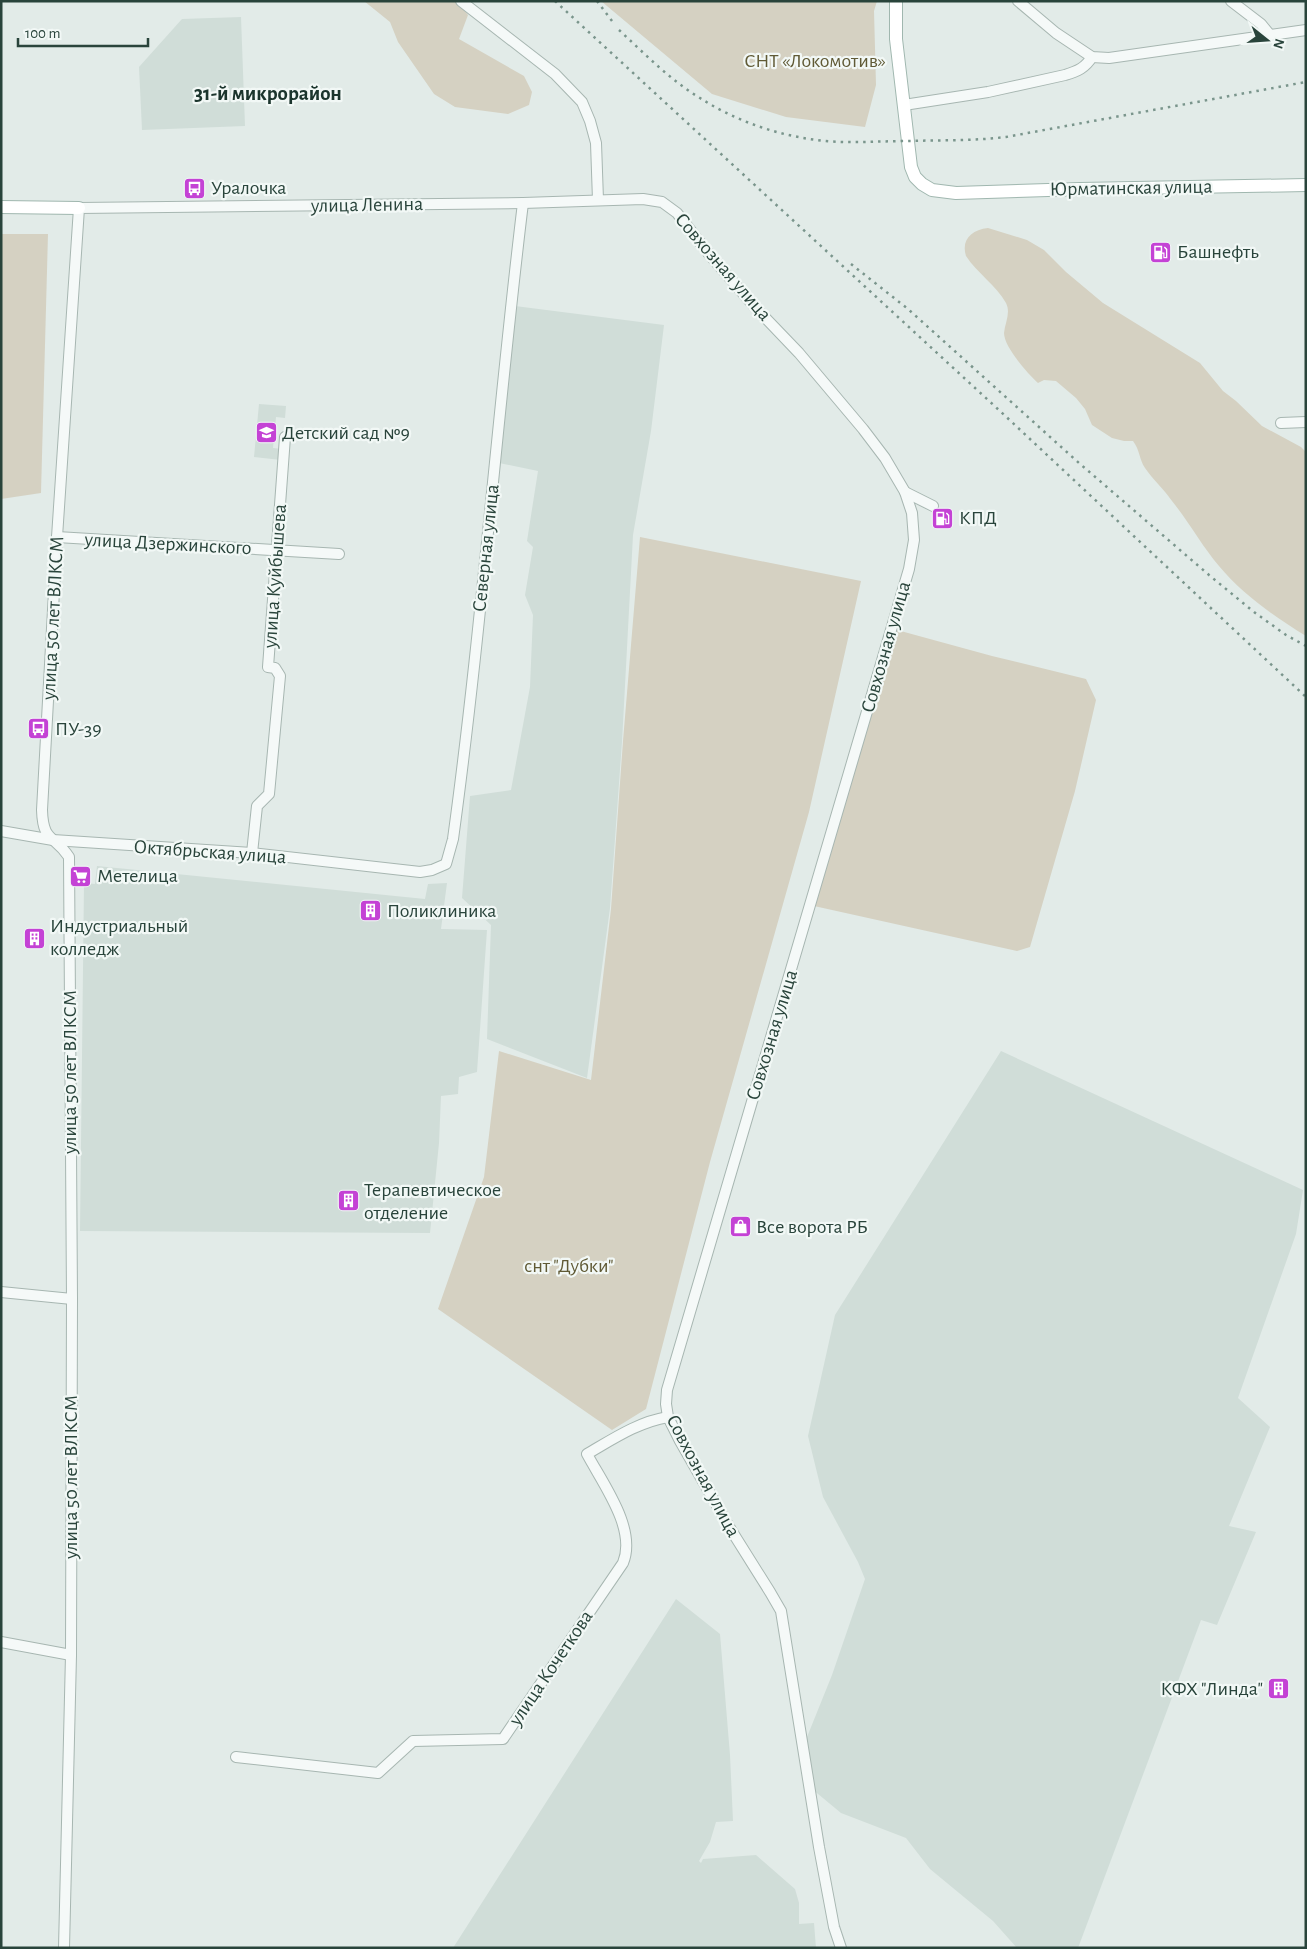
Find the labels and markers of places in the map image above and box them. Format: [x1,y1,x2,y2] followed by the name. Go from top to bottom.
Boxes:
[183,176,207,200] bus stop icon: Уралочка
[211,178,286,198] place label: Уралочка
[1149,240,1173,264] fuel station icon: Башнефть
[1177,242,1259,262] place label: Башнефть
[254,421,278,445] school or university icon: Детский сад №9
[282,423,410,443] place label: Детский сад №9
[931,506,955,530] fuel station icon: КПД
[959,508,997,528] place label: КПД
[27,717,51,741] bus stop icon: ПУ-39
[55,719,102,739] place label: ПУ-39
[69,864,93,888] supermarket icon: Метелица
[97,866,178,886] place label: Метелица
[359,899,383,923] building icon: Поликлиника
[387,901,496,921] place label: Поликлиника
[50,916,188,959] place label: Индустриальный колледж
[22,926,46,950] building icon: Индустриальный колледж
[364,1180,501,1223] place label: Терапевтическое отделение
[336,1189,360,1213] building icon: Терапевтическое отделение
[728,1215,752,1239] shop icon: Все ворота РБ
[756,1217,868,1237] place label: Все ворота РБ
[1267,1677,1291,1701] building icon: КФХ "Линда"
[1161,1679,1263,1699] place label: КФХ "Линда"

